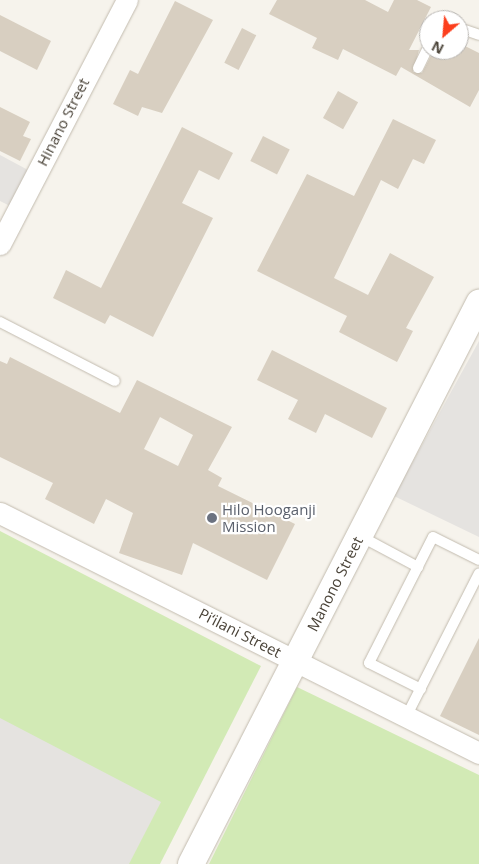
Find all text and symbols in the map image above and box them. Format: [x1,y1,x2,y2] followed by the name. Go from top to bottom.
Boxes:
[419,10,469,60] north arrow
[428,37,447,59] text: N
[33,75,93,169] street label: Hinano Street
[222,500,316,535] place label: Hilo Hooganji Mission
[206,512,218,524] marker: Hilo Hooganji Mission
[303,534,367,634] street label: Manono Street
[196,605,284,661] street label: Pi‘ilani Street

